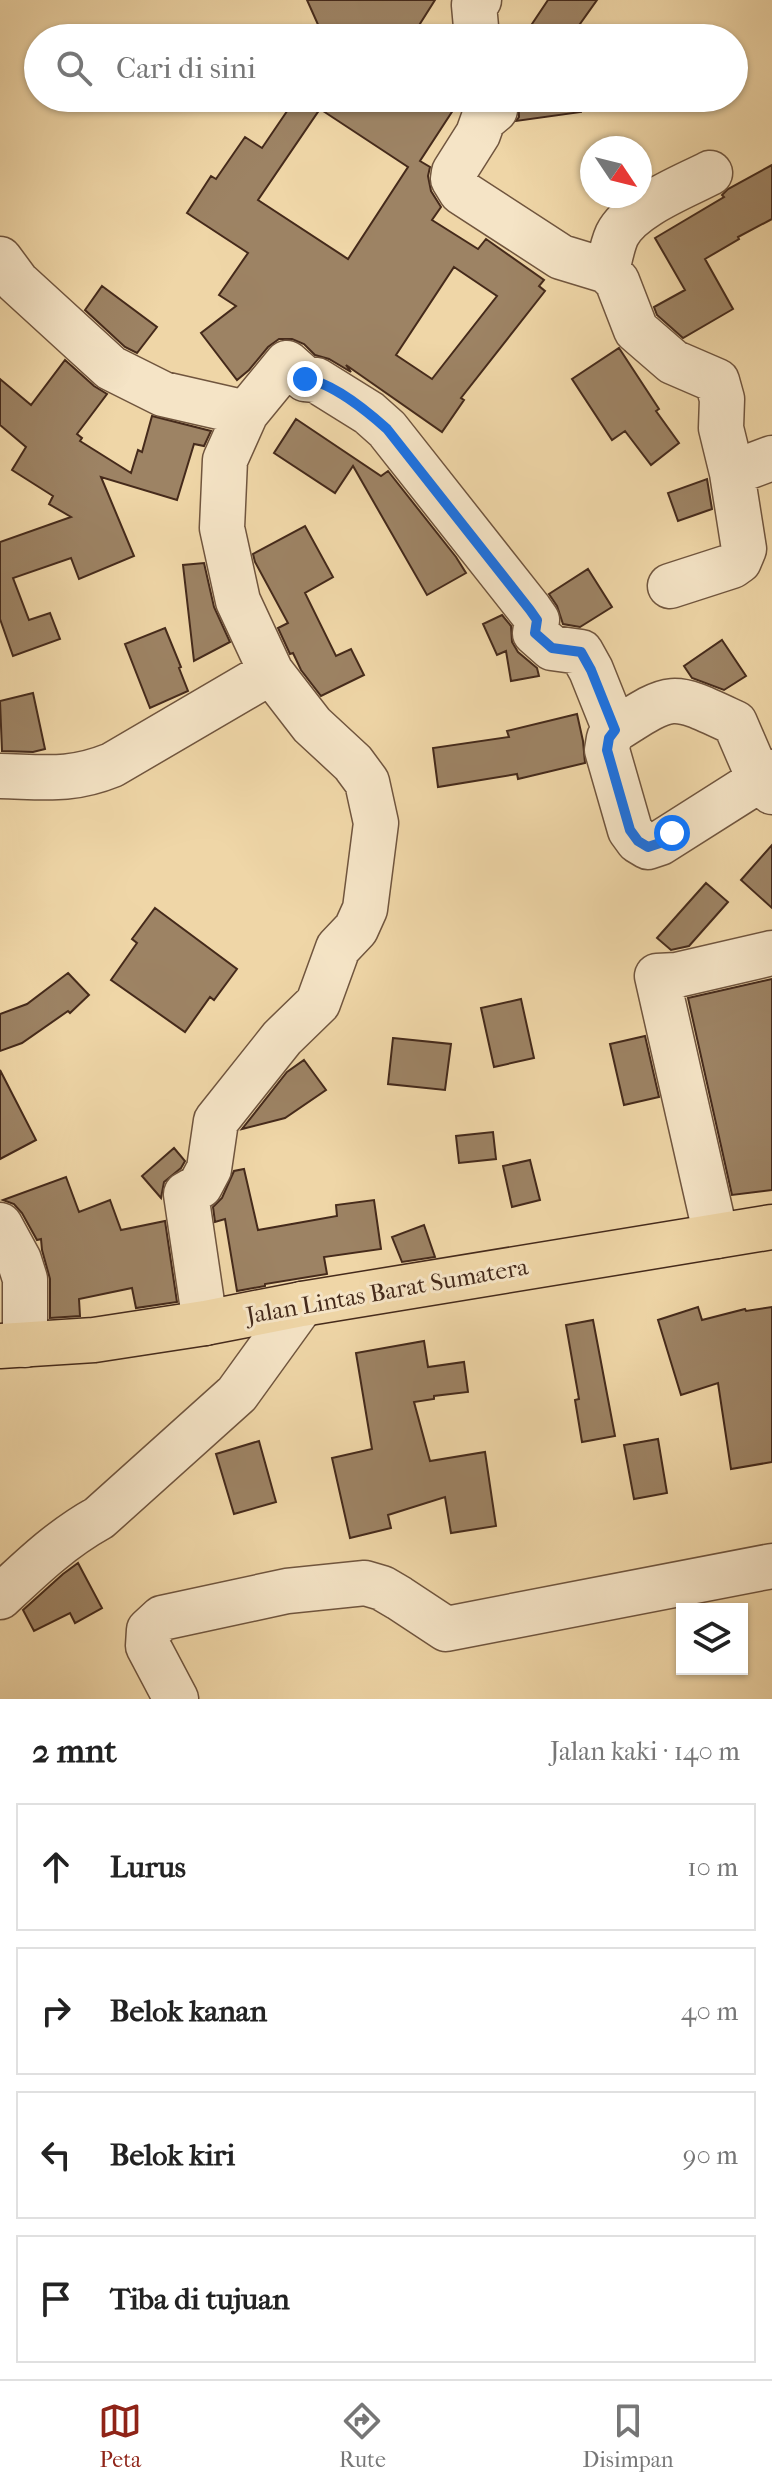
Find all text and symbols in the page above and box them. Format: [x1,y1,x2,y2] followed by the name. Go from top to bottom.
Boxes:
[24,24,748,112] search box
[52,46,96,90] icon: search
[116,51,256,86] text: Cari di sini
[580,136,652,208] north arrow
[287,361,323,397] route end
[654,815,690,851] route start
[242,1252,531,1330] street label: Jalan Lintas Barat Sumatera
[676,1603,748,1675] map controls
[676,1603,748,1675] button: layers
[32,1731,117,1771] text: 2 mnt
[550,1736,740,1767] text: Jalan kaki · 140 m
[34,1845,78,1889] icon: ahead
[110,1850,186,1885] text: Lurus
[687,1852,738,1883] text: 10 m
[34,1989,78,2033] icon: right
[110,1994,267,2029] text: Belok kanan
[681,1996,738,2027] text: 40 m
[34,2133,78,2177] icon: left
[110,2138,235,2173] text: Belok kiri
[683,2140,738,2171] text: 90 m
[34,2277,78,2321] icon: arrive
[110,2282,290,2317] text: Tiba di tujuan
[98,2399,142,2473] tab: Peta
[339,2399,386,2473] tab: Rute
[583,2399,674,2473] tab: Disimpan

